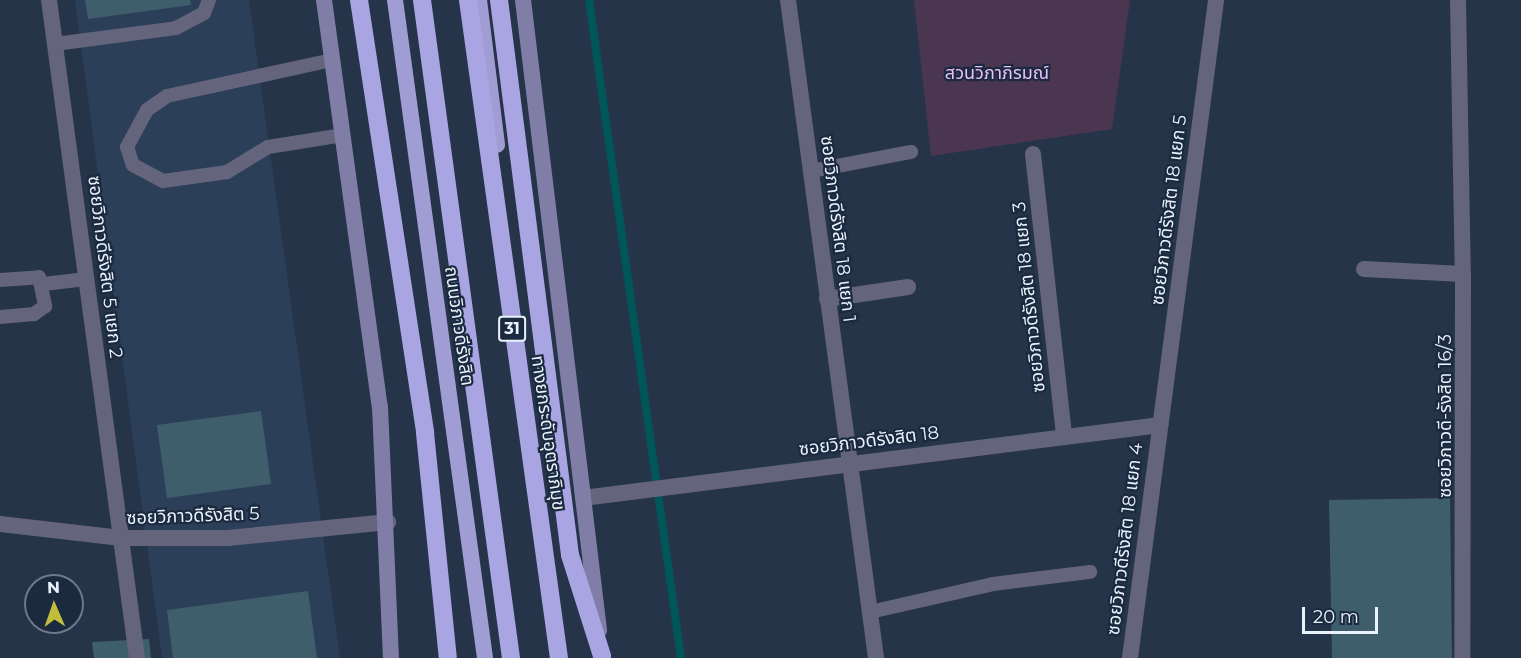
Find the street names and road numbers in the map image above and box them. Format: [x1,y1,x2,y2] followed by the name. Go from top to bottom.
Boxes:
[1147,114,1191,306] street label: ซอยวิภาวดีรังสิต 18 แยก 5
[816,134,860,324] street label: ซอยวิภาวดีรังสิต 18 แยก 1
[83,174,127,360] street label: ซอยวิภาวดีรังสิต 5 แยก 2
[1008,201,1050,393] street label: ซอยวิภาวดีรังสิต 18 แยก 3
[440,265,478,387] street label: ถนนวิภาวดีรังสิต
[497,316,527,342] road number: 31
[1434,334,1456,498] street label: ซอยวิภาวดี-รังสิต 16/3
[526,354,570,512] street label: ทางยกระดับอุตราภิมุข
[798,422,940,460] street label: ซอยวิภาวดีรังสิต 18
[1102,442,1148,636] street label: ซอยวิภาวดีรังสิต 18 แยก 4
[126,503,260,529] street label: ซอยวิภาวดีรังสิต 5

